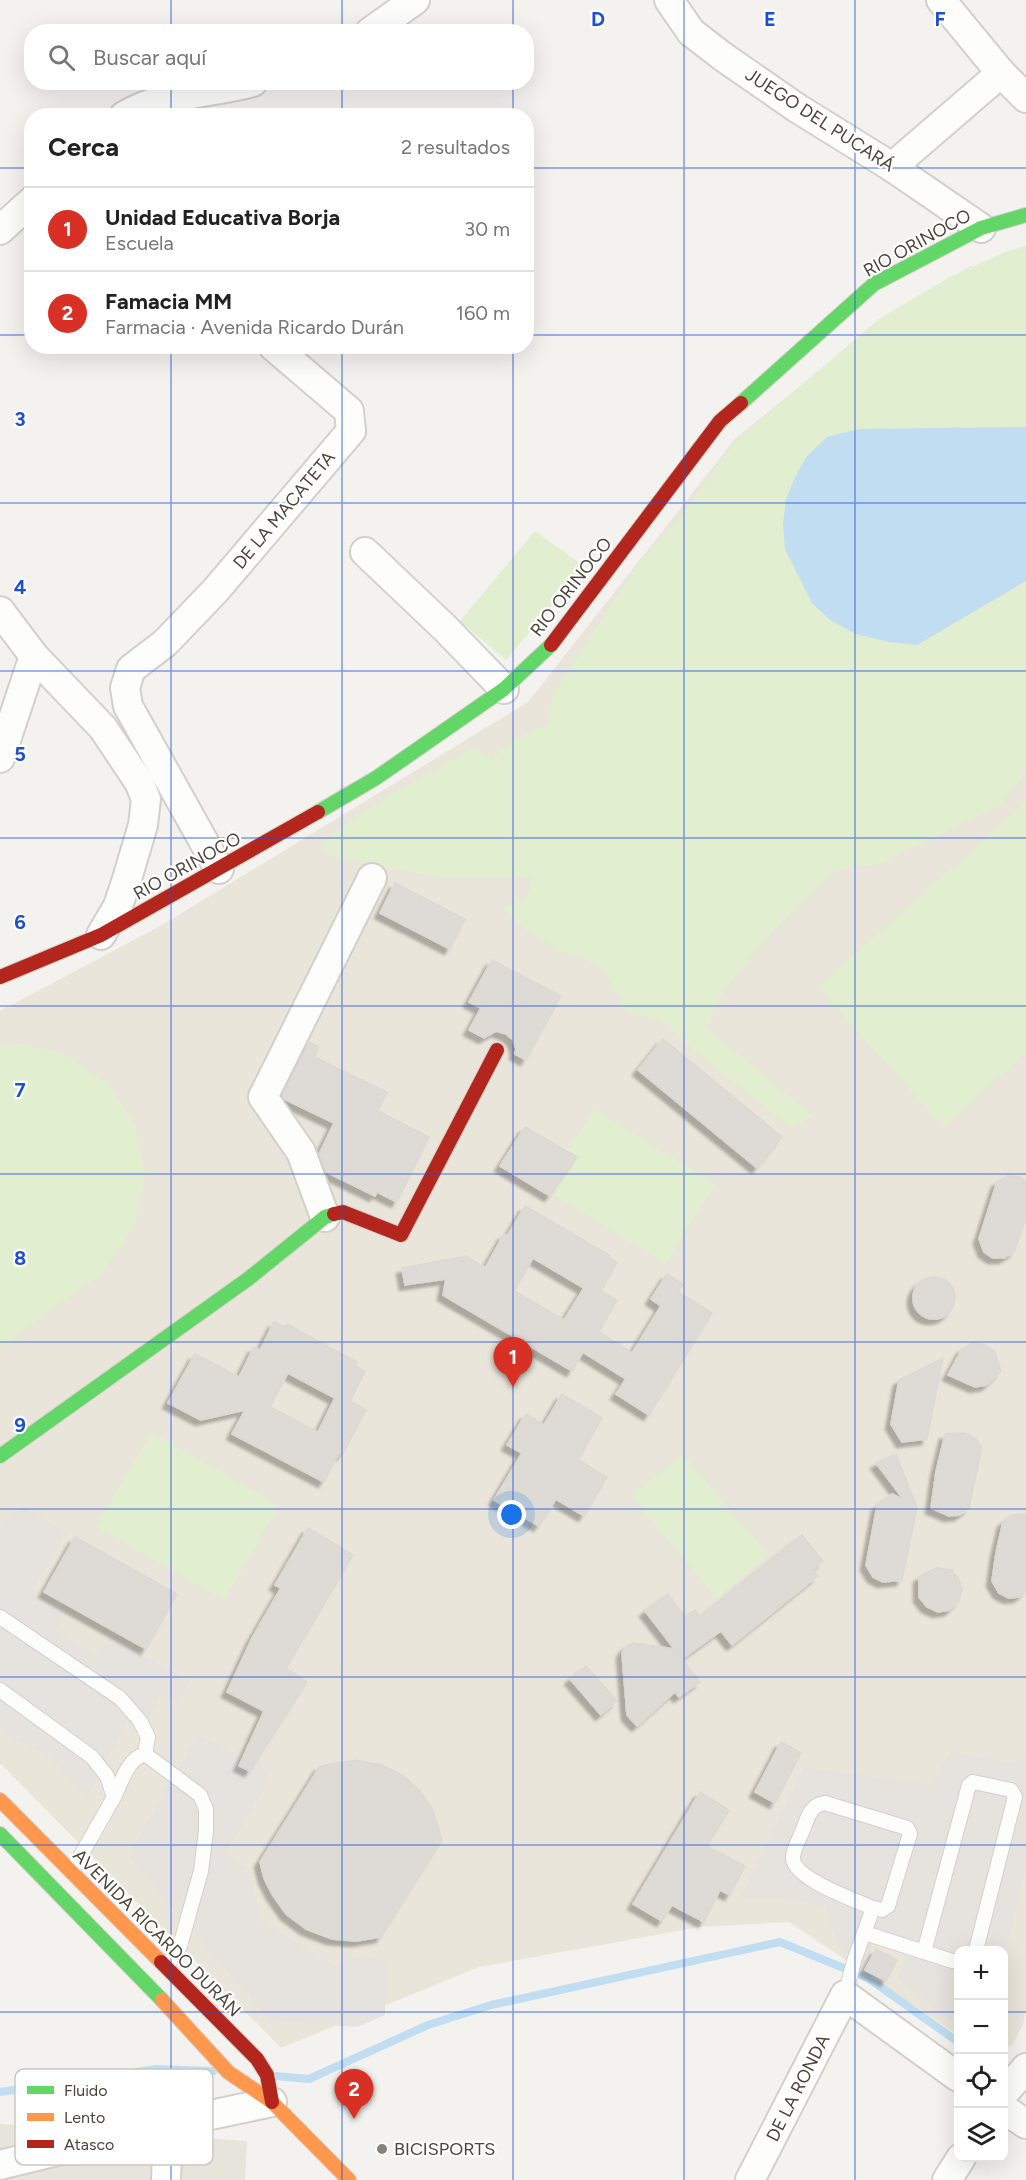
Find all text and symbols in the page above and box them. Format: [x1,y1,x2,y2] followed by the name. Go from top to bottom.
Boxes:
[591,7,605,31] text: D
[764,7,776,31] text: E
[934,7,946,31] text: F
[24,24,534,90] search box
[45,41,78,74] icon: search
[93,44,206,71] text: Buscar aquí
[741,64,899,176] street label: JUEGO DEL PUCARÁ
[48,131,119,163] text: Cerca
[401,135,510,159] text: 2 resultados
[105,204,340,231] text: Unidad Educativa Borja
[859,204,975,282] street label: RIO ORINOCO
[63,217,72,241] text: 1
[464,217,510,241] text: 30 m
[105,231,174,255] text: Escuela
[105,288,232,315] text: Famacia MM
[62,301,73,325] text: 2
[456,301,510,325] text: 160 m
[105,315,404,339] text: Farmacia · Avenida Ricardo Durán
[14,407,26,431] text: 3
[228,447,340,573] street label: DE LA MACATETA
[526,533,616,641] street label: RIO ORINOCO
[14,575,27,599] text: 4
[14,742,26,766] text: 5
[129,827,245,905] street label: RIO ORINOCO
[14,910,26,934] text: 6
[14,1078,26,1102] text: 7
[14,1246,26,1270] text: 8
[494,1338,532,1387] pin: 1
[14,1413,26,1437] text: 9
[497,1500,526,1529] your location
[69,1845,245,2021] street label: AVENIDA RICARDO DURÁN
[954,1946,1008,2162] map controls
[954,1946,1008,2000] button: +
[954,2000,1008,2054] button: −
[762,2031,834,2145] street label: DE LA RONDA
[954,2054,1008,2108] button: locate
[15,2069,213,2165] legend
[334,2070,374,2119] pin: 2
[64,2081,108,2100] text: Fluido
[64,2108,105,2127] text: Lento
[954,2108,1008,2162] button: layers
[64,2135,114,2154] text: Atasco
[394,2138,495,2160] place label: BICISPORTS
[375,2142,389,2156] marker: BICISPORTS

